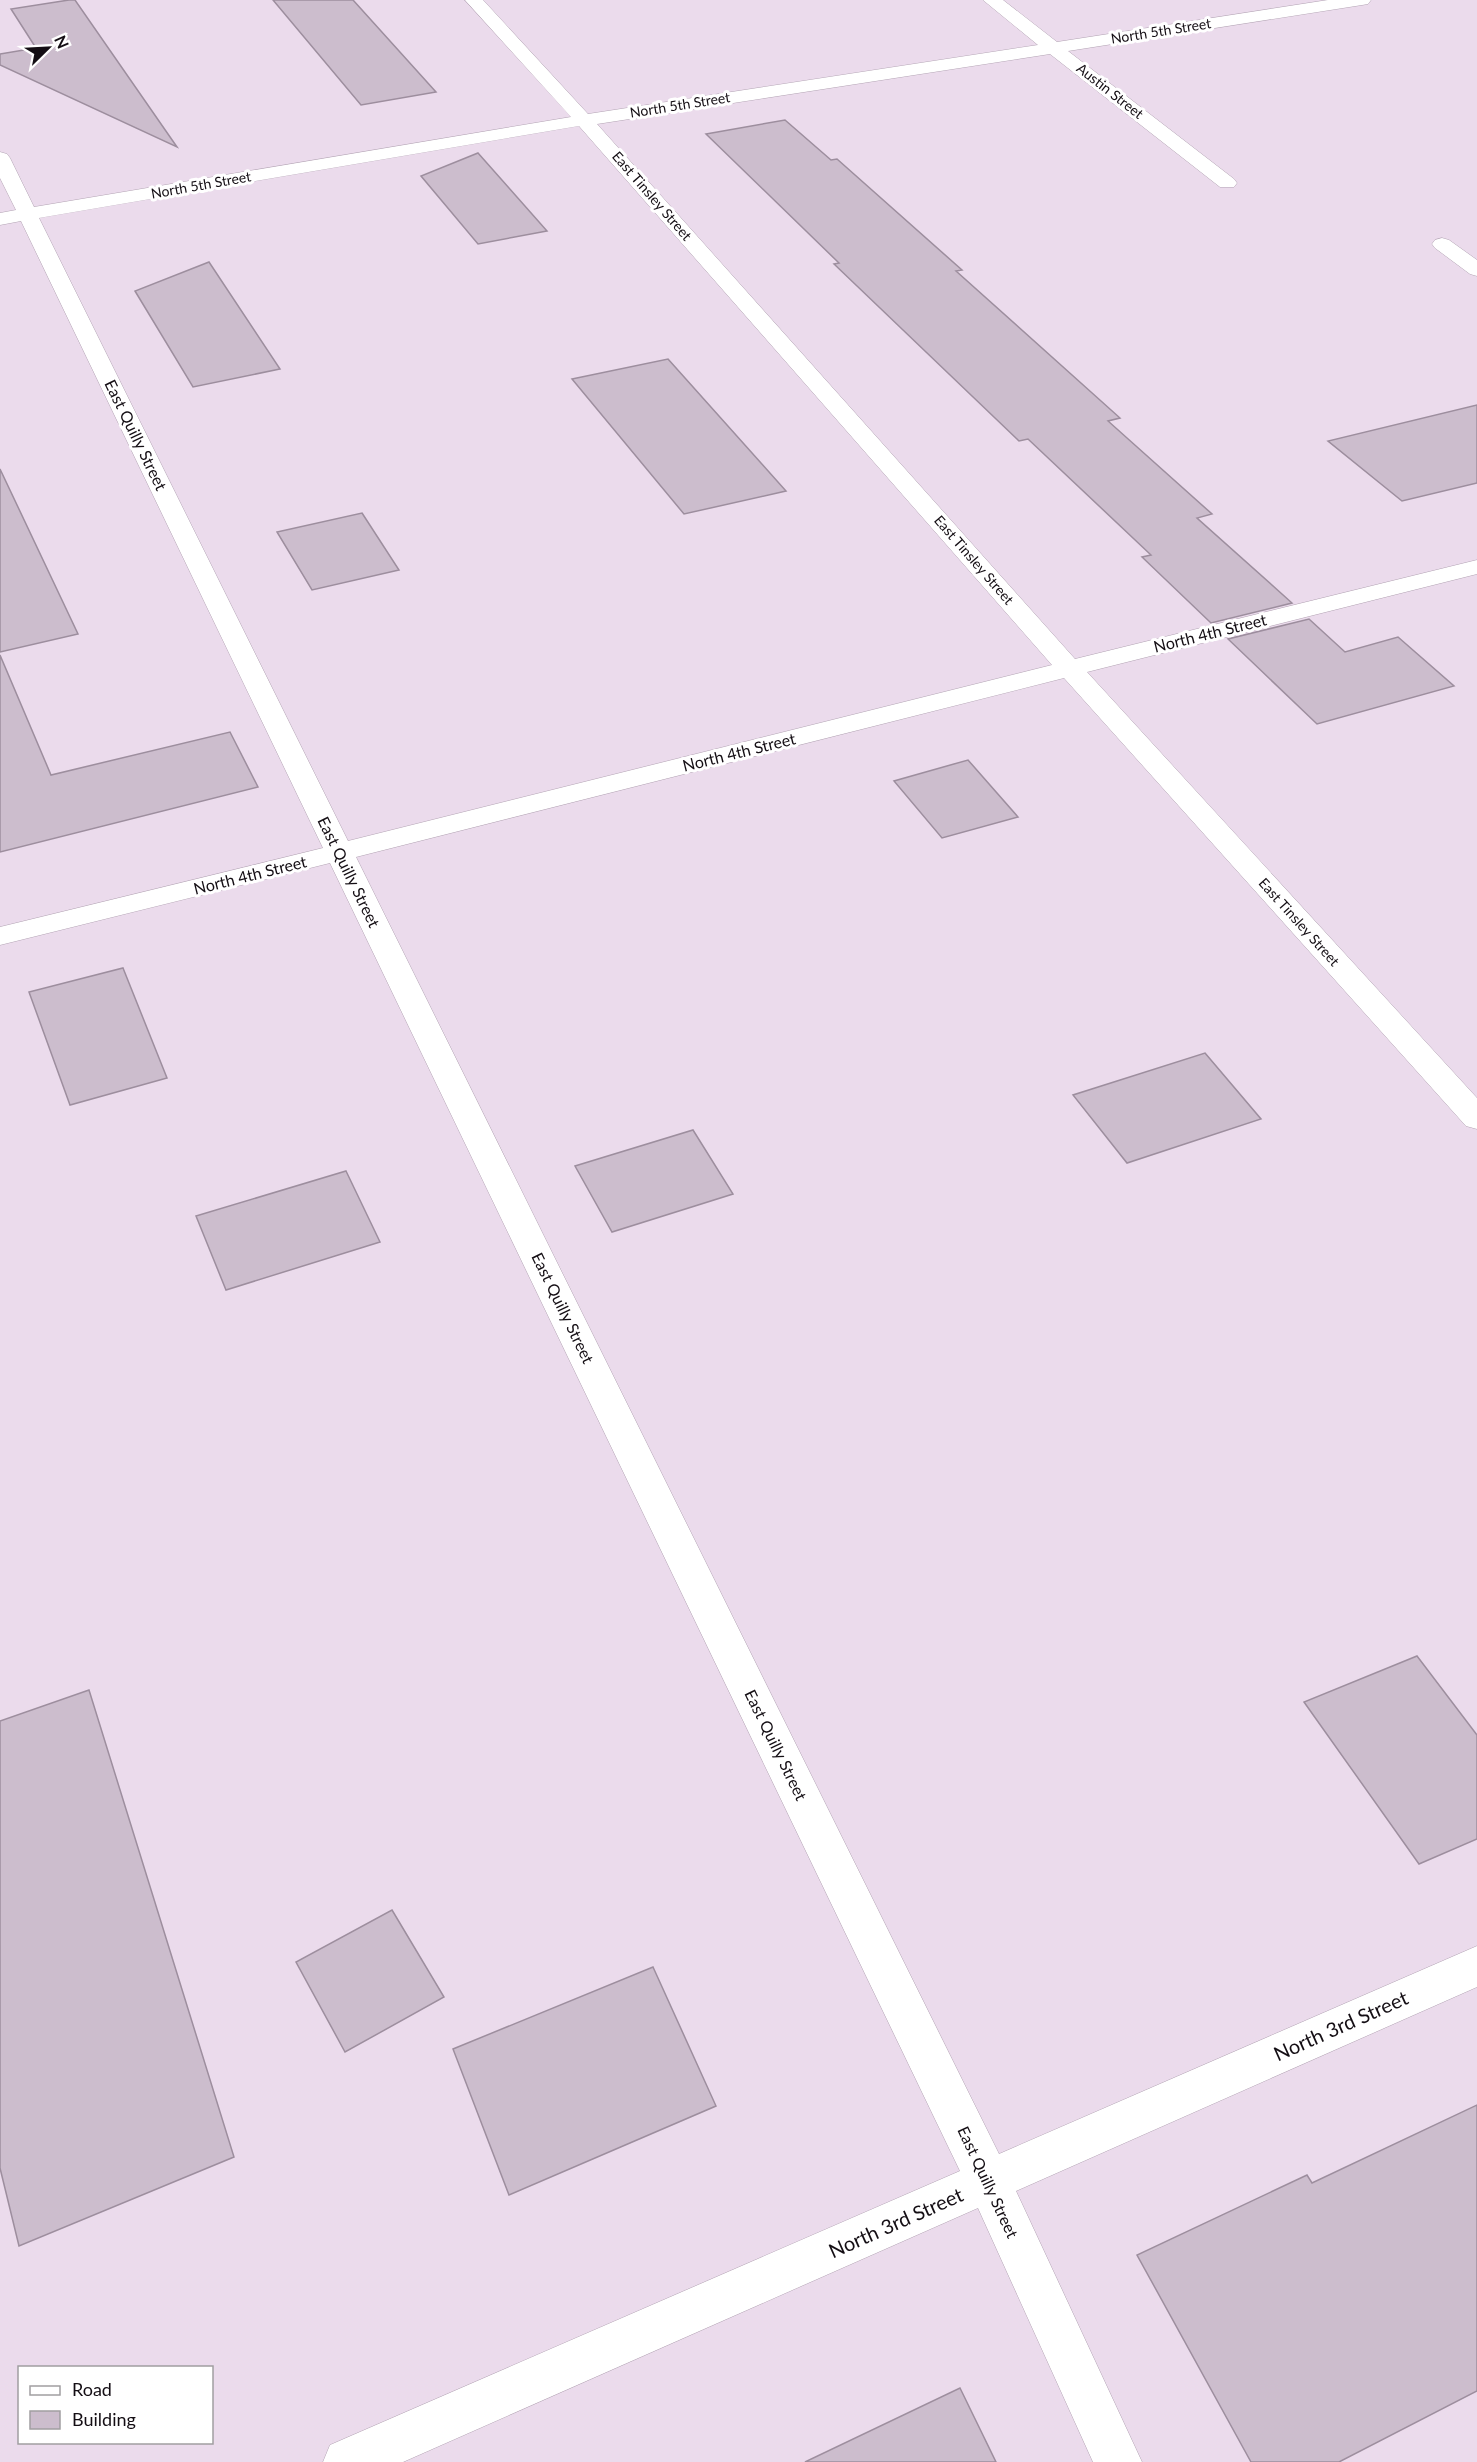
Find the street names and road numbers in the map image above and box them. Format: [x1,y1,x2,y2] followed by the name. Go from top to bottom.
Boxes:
[1110,14,1212,47] street label: North 5th Street
[1074,59,1147,122] street label: Austin Street
[629,88,731,121] street label: North 5th Street
[609,148,696,244] street label: East Tinsley Street
[150,167,252,202] street label: North 5th Street
[101,376,172,494] street label: East Quilly Street
[931,512,1018,608] street label: East Tinsley Street
[1151,609,1269,656] street label: North 4th Street
[680,728,798,775] street label: North 4th Street
[314,813,385,931] street label: East Quilly Street
[191,851,309,898] street label: North 4th Street
[1255,874,1343,969] street label: East Tinsley Street
[528,1249,599,1367] street label: East Quilly Street
[741,1686,812,1804] street label: East Quilly Street
[1270,1985,1411,2065] street label: North 3rd Street
[954,2123,1023,2241] street label: East Quilly Street
[825,2182,966,2262] street label: North 3rd Street

